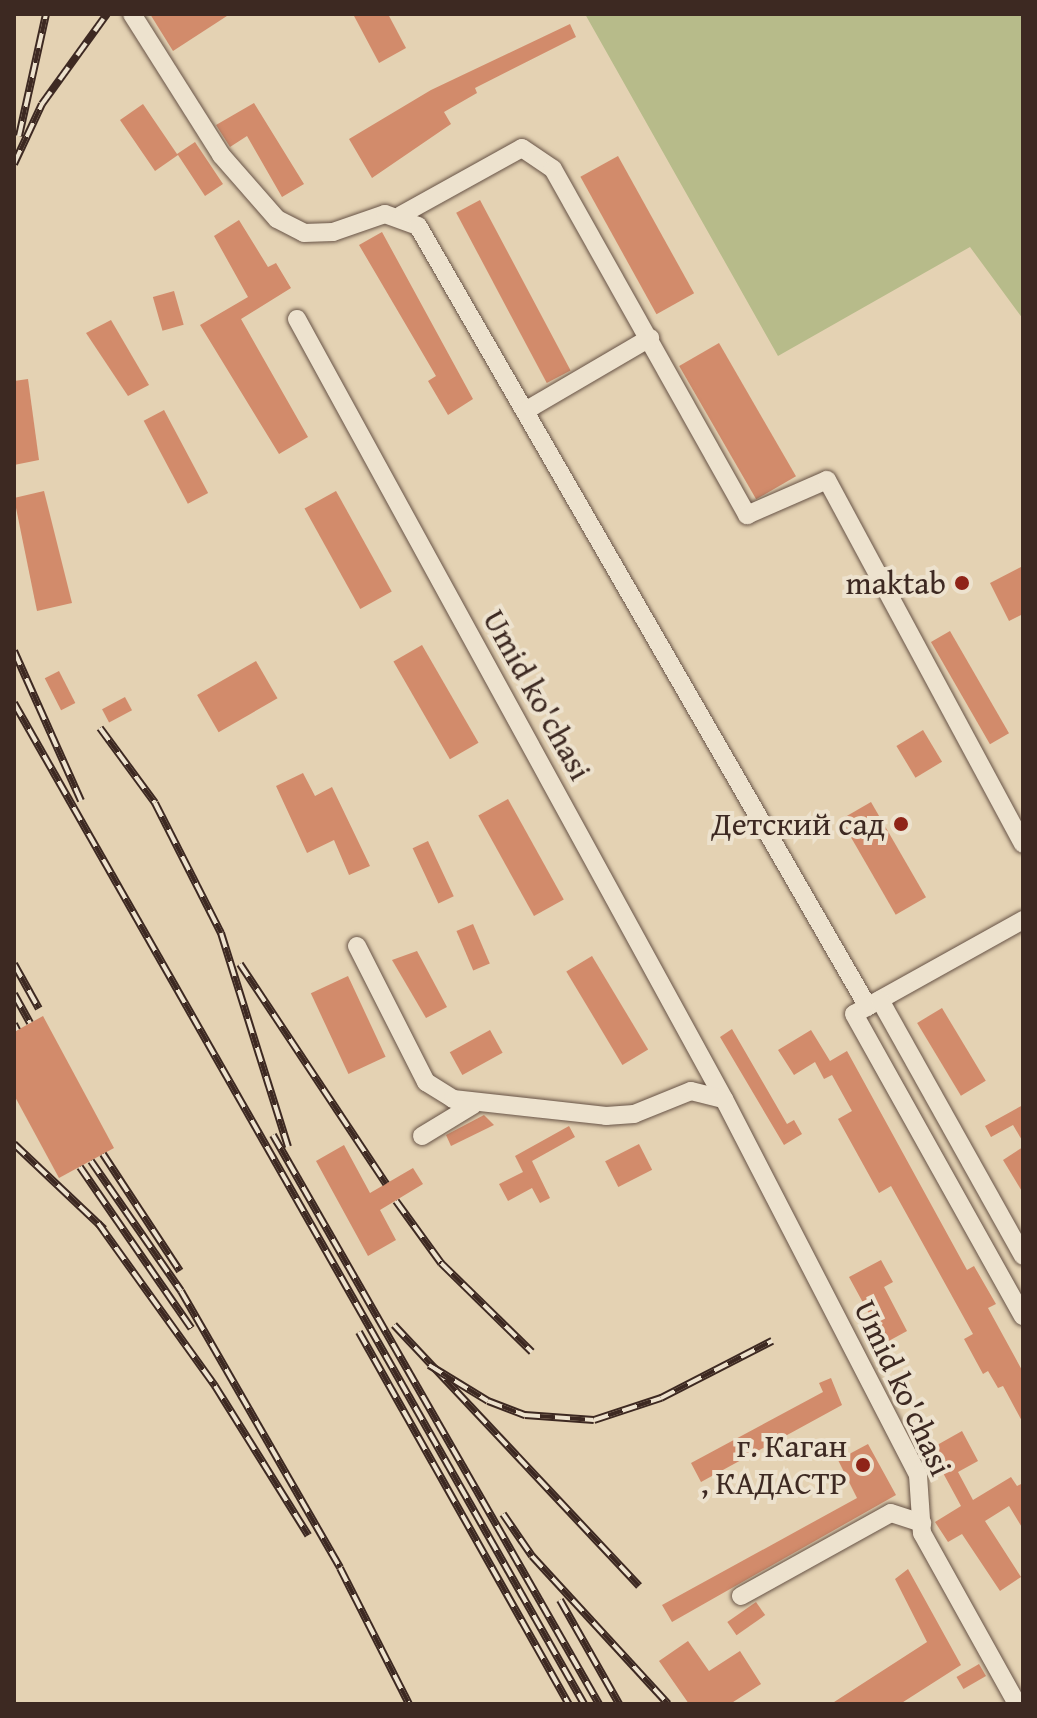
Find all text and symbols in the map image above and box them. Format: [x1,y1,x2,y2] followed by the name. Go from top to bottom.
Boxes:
[846,564,946,602] place label: maktab
[953,574,971,592] marker: maktab
[474,603,600,787] street label: Umid ko'chasi
[711,805,885,843] place label: Детский сад
[892,815,910,833] marker: Детский сад
[846,1294,960,1482] street label: Umid ko'chasi
[701,1428,847,1503] place label: г. Каган , КАДАСТР
[854,1456,872,1474] marker: г. Каган , КАДАСТР

